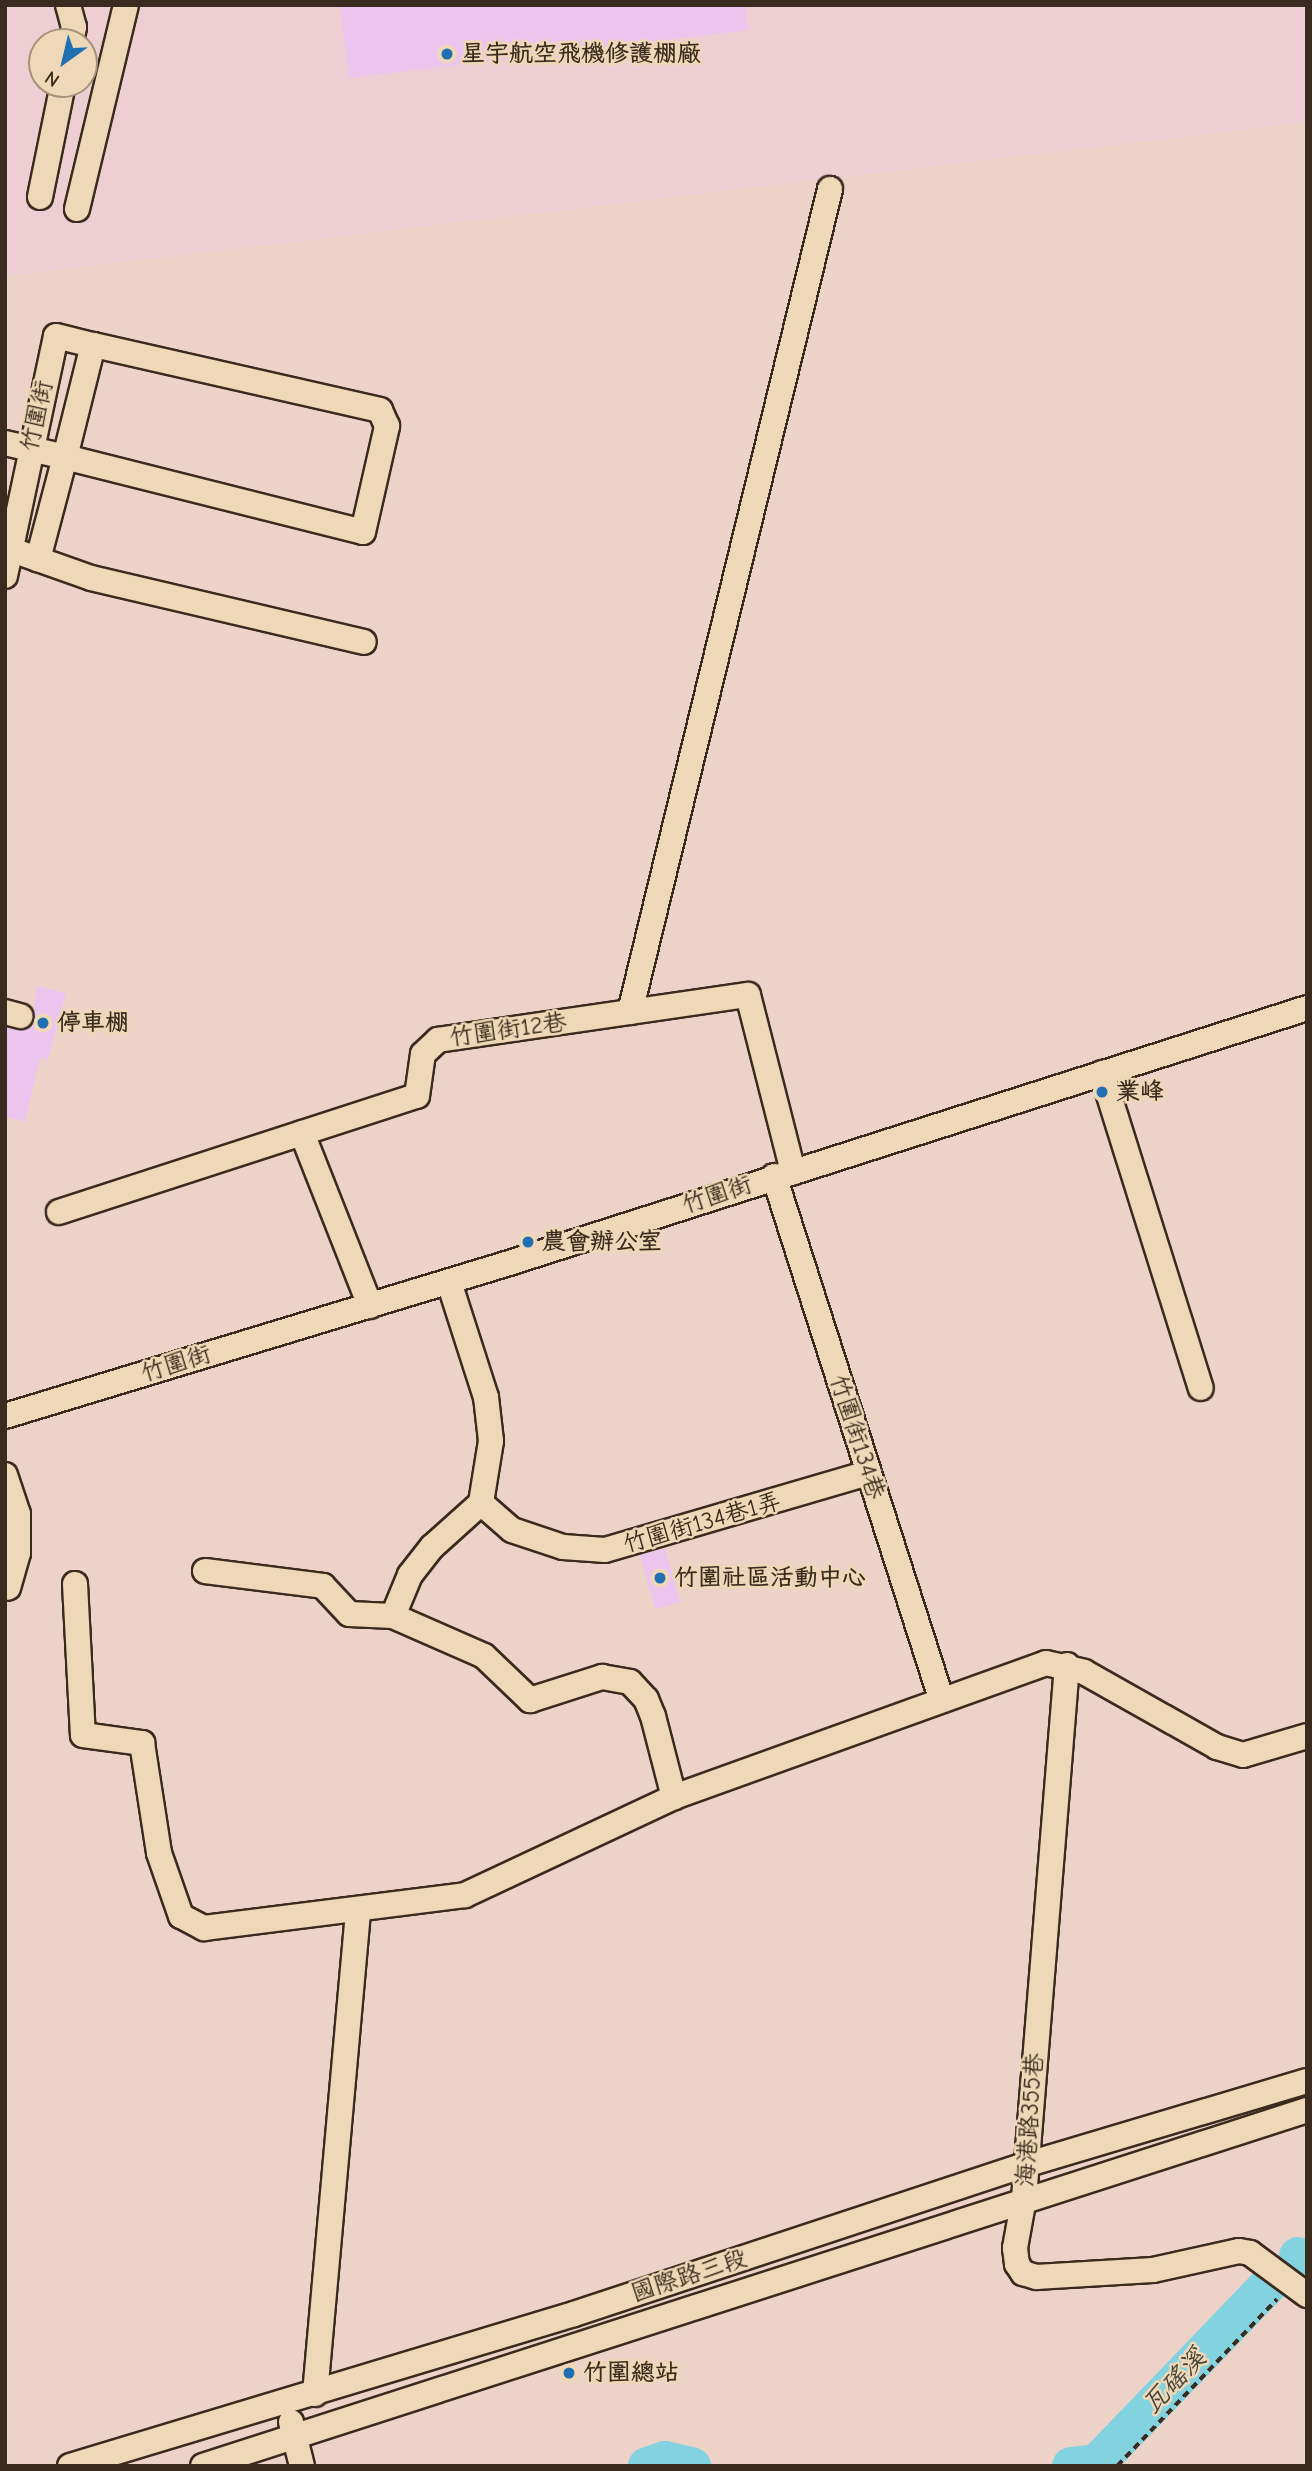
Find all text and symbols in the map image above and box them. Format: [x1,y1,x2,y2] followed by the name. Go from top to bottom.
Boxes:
[28,28,98,98] north arrow
[461,40,701,68] place label: 星宇航空飛機修護棚廠
[439,46,455,62] marker: 星宇航空飛機修護棚廠
[41,66,64,91] text: N
[15,378,59,454] street label: 竹圍街
[448,1008,568,1052] street label: 竹圍街12巷
[57,1009,129,1037] place label: 停車棚
[35,1015,51,1031] marker: 停車棚
[1116,1078,1164,1106] place label: 業峰
[1094,1084,1110,1100] marker: 業峰
[678,1170,756,1220] street label: 竹圍街
[542,1228,662,1256] place label: 農會辦公室
[520,1234,536,1250] marker: 農會辦公室
[137,1340,215,1388] street label: 竹圍街
[823,1371,891,1503] street label: 竹圍街134巷
[620,1487,784,1559] street label: 竹圍街134巷1弄
[674,1564,866,1592] place label: 竹圍社區活動中心
[652,1570,668,1586] marker: 竹圍社區活動中心
[1011,2052,1049,2188] street label: 海港路355巷
[627,2244,751,2308] street label: 國際路三段
[1137,2343,1213,2421] water label: 瓦磘溪
[583,2359,679,2387] place label: 竹圍總站
[561,2365,577,2381] marker: 竹圍總站

